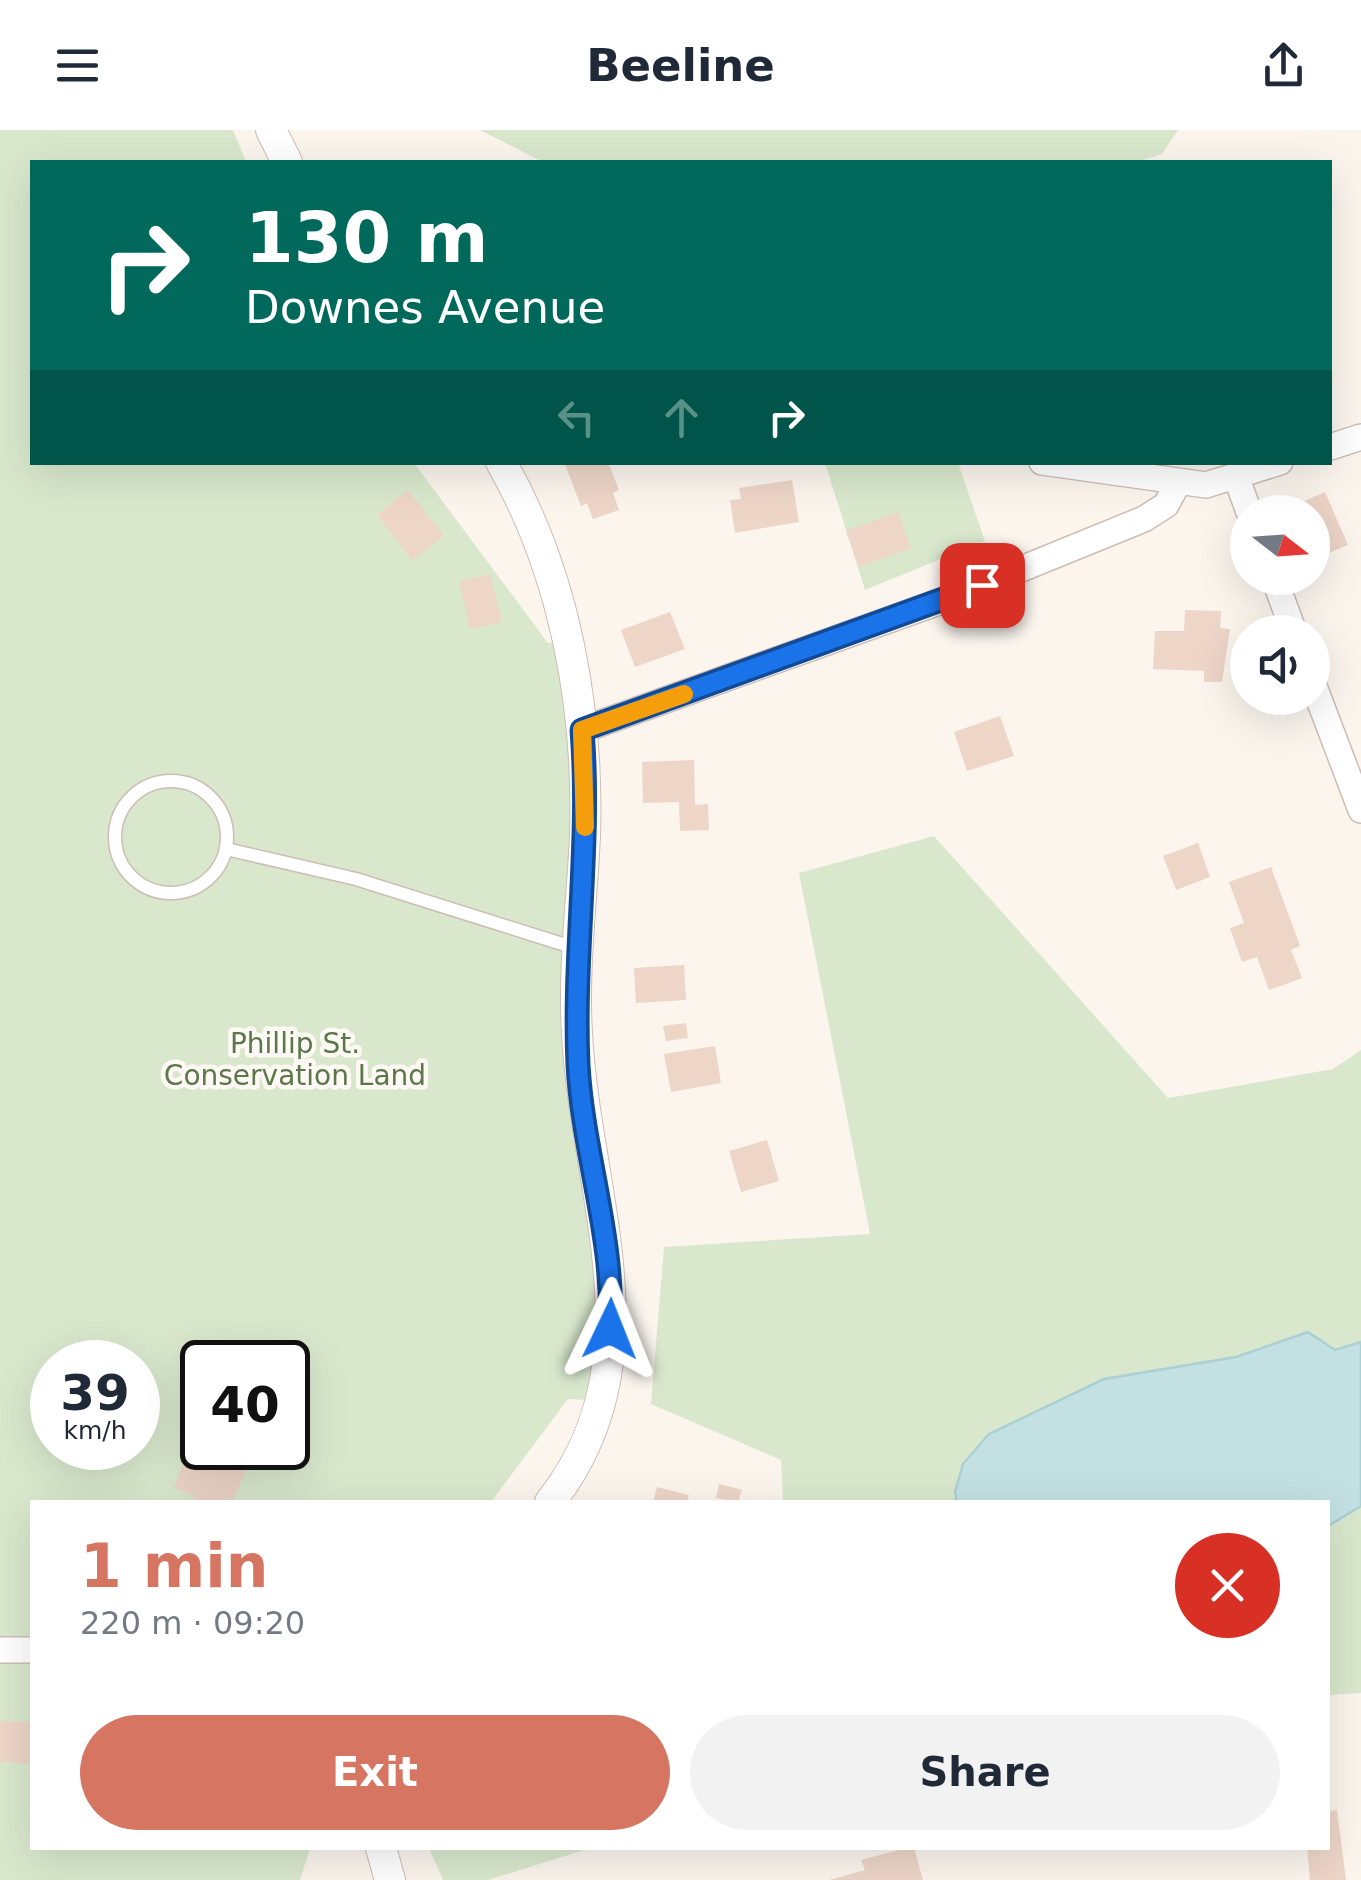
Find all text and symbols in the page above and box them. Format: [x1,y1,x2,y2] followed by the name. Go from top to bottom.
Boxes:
[50,38,105,93] icon: menu
[1256,38,1311,93] icon: share
[586,39,775,92] text: Beeline
[245,197,488,279] text: 130 m
[80,200,210,330] icon: right
[245,281,605,334] text: Downes Avenue
[549,390,604,445] icon: left
[654,390,709,445] icon: ahead
[759,390,814,445] icon: right
[1230,495,1330,595] north arrow
[1230,495,1330,715] map controls
[940,543,1025,628] pin
[955,558,1010,613] icon: arrive
[1230,615,1330,715] button: sound
[164,1027,426,1092] park label: Phillip St. Conservation Land
[558,1277,662,1381] position arrow
[180,1340,310,1470] speed limit sign: 40
[60,1364,130,1422] text: 39
[63,1416,127,1445] text: km/h
[80,1531,268,1601] text: 1 min
[1175,1533,1280,1638] button: close
[80,1604,305,1642] text: 220 m · 09:20
[80,1715,670,1830] button: Exit
[690,1715,1280,1830] button: Share

